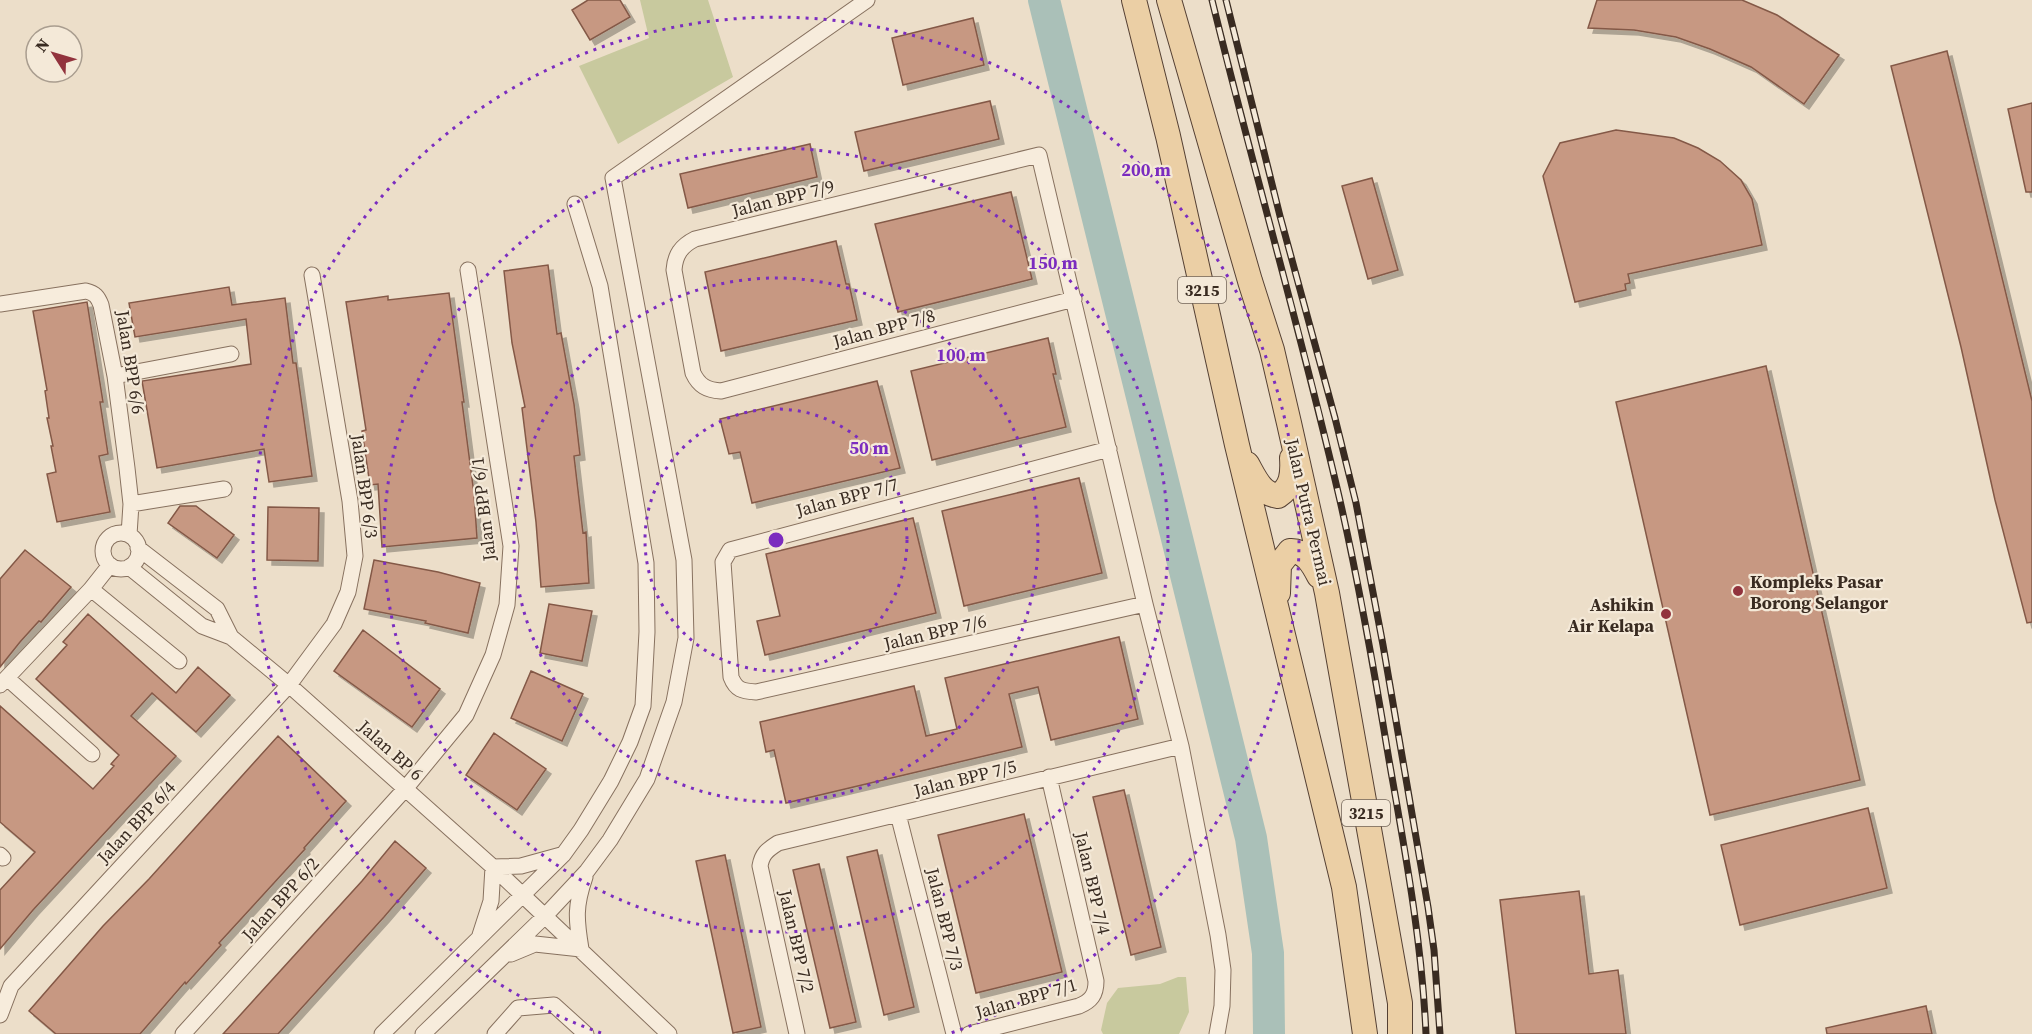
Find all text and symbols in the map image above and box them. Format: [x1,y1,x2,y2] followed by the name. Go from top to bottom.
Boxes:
[24,24,84,84] north arrow
[30,33,55,56] text: N
[1121,157,1171,182] text: 200 m
[728,173,837,223] street label: Jalan BPP 7/9
[1028,250,1078,275] text: 150 m
[1178,277,1226,303] road number: 3215
[829,302,938,354] street label: Jalan BPP 7/8
[110,307,152,416] street label: Jalan BPP 6/6
[936,342,986,367] text: 100 m
[345,431,385,540] street label: Jalan BPP 6/3
[849,435,889,460] text: 50 m
[1280,435,1338,588] street label: Jalan Putra Permai
[464,455,502,564] street label: Jalan BPP 6/1
[792,471,901,523] street label: Jalan BPP 7/7
[766,530,786,550] centre of rings
[1750,569,1889,615] place label: Kompleks Pasar Borong Selangor
[1731,584,1745,598] marker: Kompleks Pasar Borong Selangor
[1568,592,1654,638] place label: Ashikin Air Kelapa
[1659,607,1673,621] marker: Ashikin Air Kelapa
[880,608,989,656] street label: Jalan BPP 7/6
[352,713,429,786] street label: Jalan BP 6
[910,753,1019,803] street label: Jalan BPP 7/5
[90,775,181,870] street label: Jalan BPP 6/4
[1342,800,1390,826] road number: 3215
[1069,828,1117,937] street label: Jalan BPP 7/4
[235,852,324,947] street label: Jalan BPP 6/2
[920,864,970,973] street label: Jalan BPP 7/3
[773,886,821,995] street label: Jalan BPP 7/2
[971,972,1080,1025] street label: Jalan BPP 7/1

